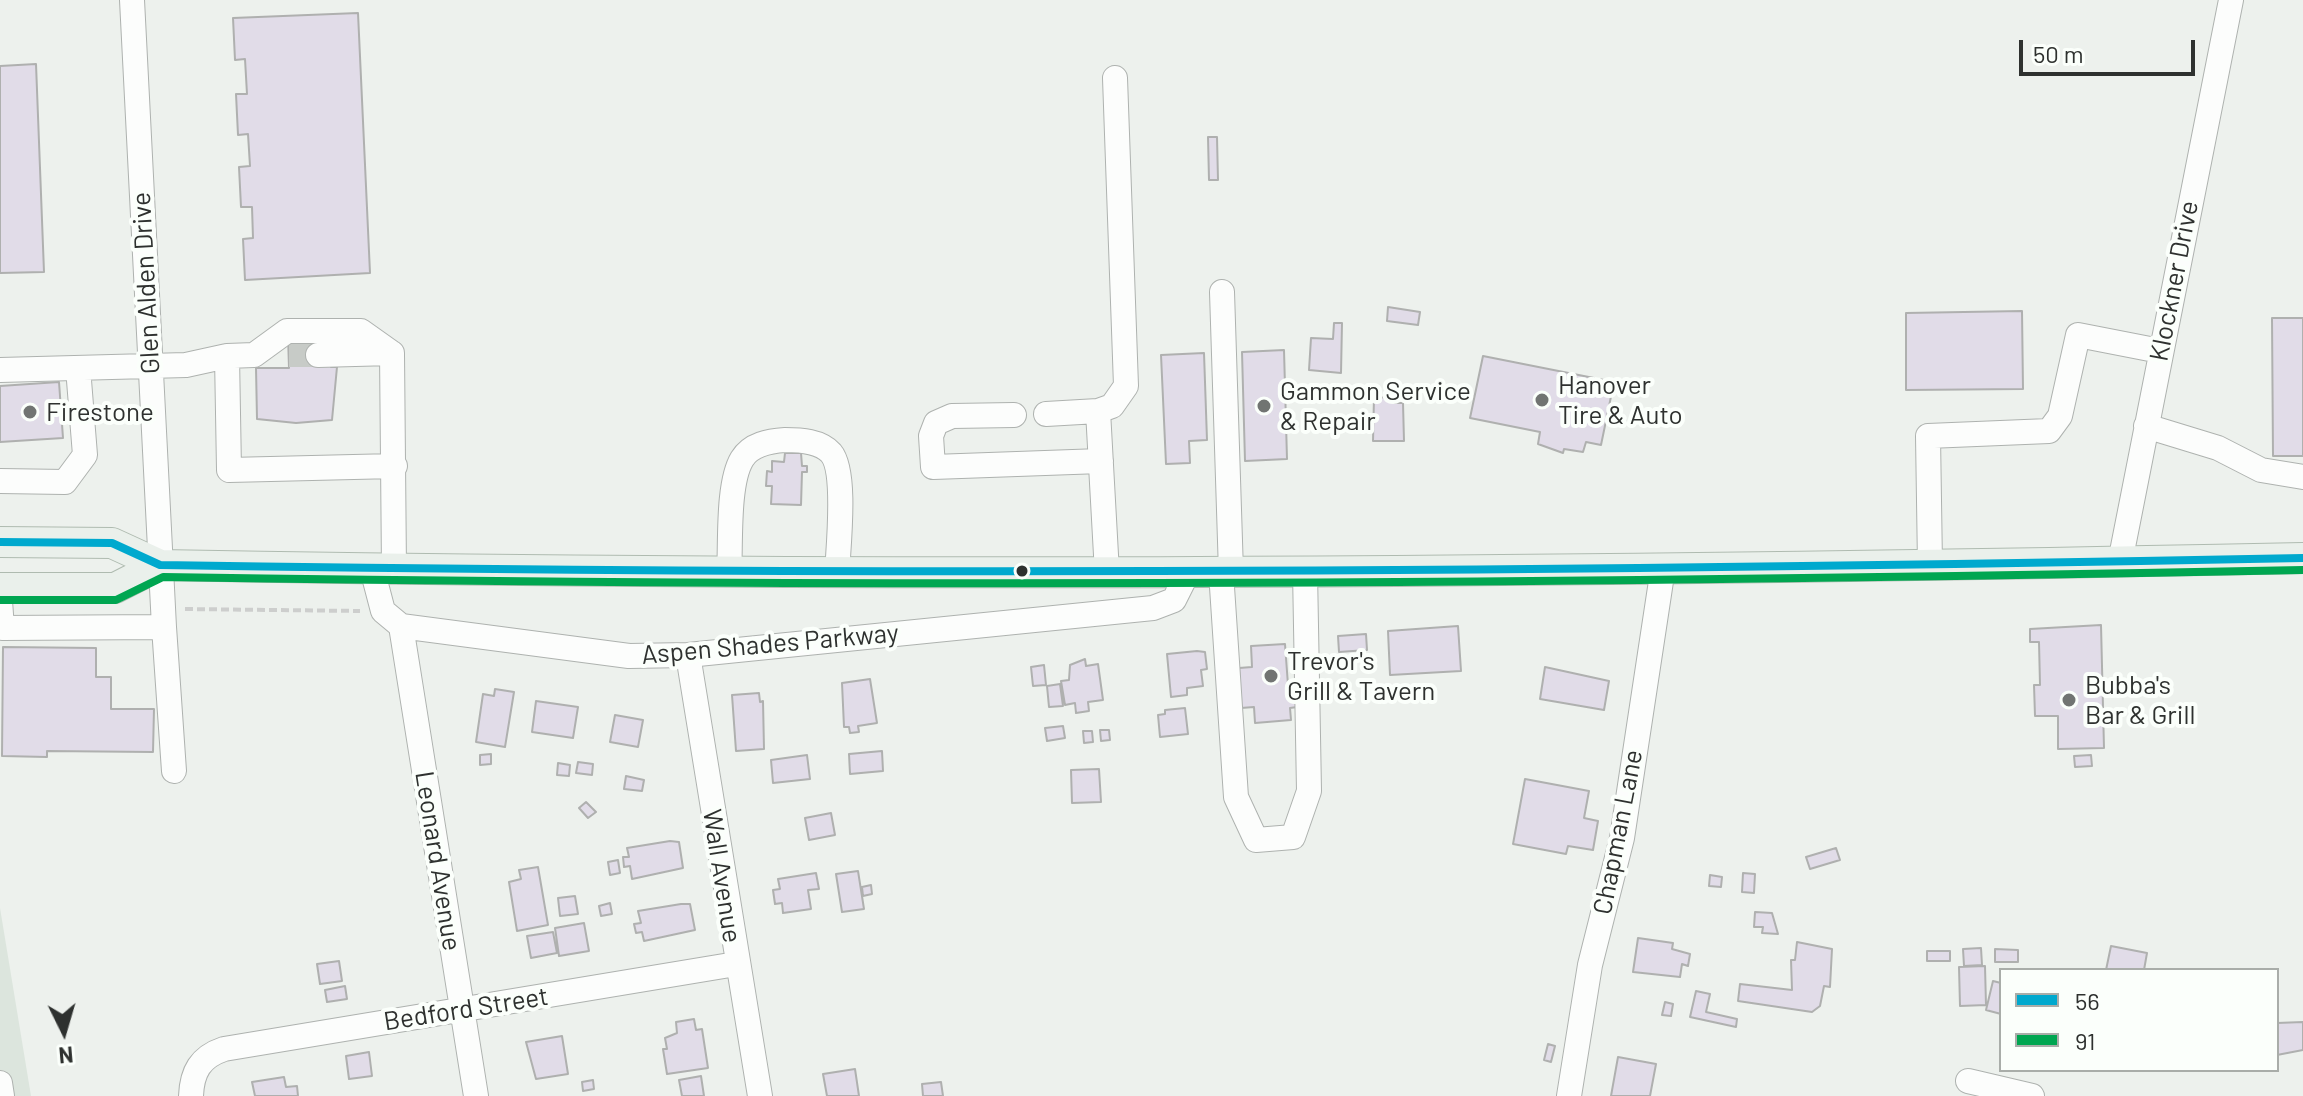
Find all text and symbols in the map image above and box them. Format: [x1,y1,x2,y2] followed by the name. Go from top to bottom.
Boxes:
[2023,24,2199,74] scale bar
[2033,39,2084,68] text: 50 m
[126,191,166,375] street label: Glen Alden Drive
[2143,198,2205,364] street label: Klockner Drive
[1558,369,1683,430] place label: Hanover Tire & Auto
[1280,375,1471,436] place label: Gammon Service & Repair
[1533,391,1551,409] marker: Hanover Tire & Auto
[46,396,154,428] place label: Firestone
[1255,397,1273,415] marker: Gammon Service & Repair
[21,403,39,421] marker: Firestone
[1014,563,1030,579] unlabelled marker
[640,617,900,671] street label: Aspen Shades Parkway
[1287,645,1435,706] place label: Trevor's Grill & Tavern
[1262,667,1280,685] marker: Trevor's Grill & Tavern
[2085,669,2195,730] place label: Bubba's Bar & Grill
[2060,691,2078,709] marker: Bubba's Bar & Grill
[1587,747,1649,917] street label: Chapman Lane
[408,769,468,953] street label: Leonard Avenue
[696,807,748,945] street label: Wall Avenue
[1999,968,2279,1072] legend
[381,981,551,1037] street label: Bedford Street
[2075,986,2100,1015] text: 56
[24,992,104,1072] north arrow
[2075,1026,2095,1055] text: 91
[58,1042,75,1069] text: N

